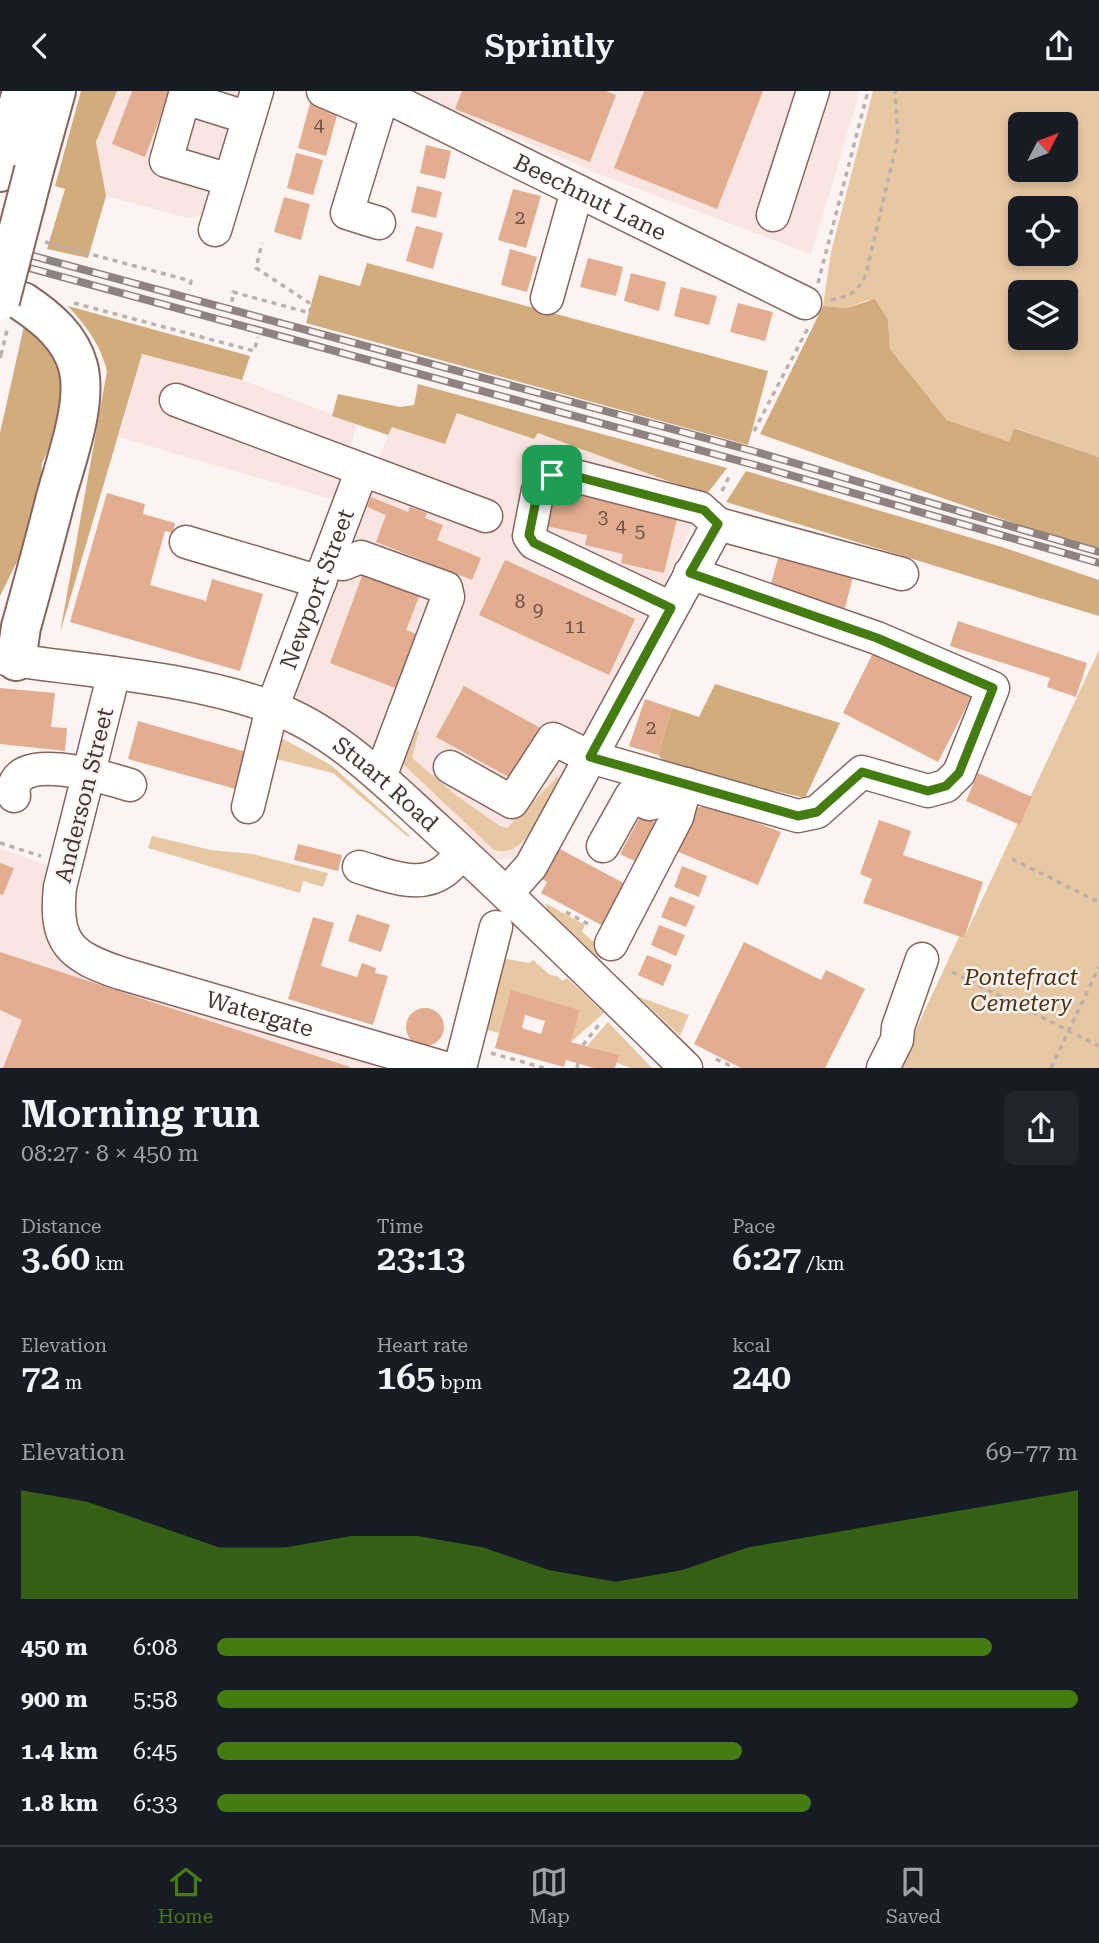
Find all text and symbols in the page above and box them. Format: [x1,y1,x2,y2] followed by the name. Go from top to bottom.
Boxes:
[21,27,59,65] icon: back
[485,27,614,65] text: Sprintly
[1040,27,1078,65] icon: share
[1008,112,1078,182] north arrow
[1008,112,1078,350] map controls
[314,113,325,136] house number: 4
[509,149,671,247] street label: Beechnut Lane
[1008,196,1078,266] button: locate
[515,206,525,229] house number: 2
[1008,280,1078,350] button: layers
[522,445,582,505] pin
[533,456,571,494] icon: arrive
[275,505,360,673] street label: Newport Street
[598,505,608,528] house number: 3
[616,514,627,537] house number: 4
[635,519,645,542] house number: 5
[515,590,525,613] house number: 8
[533,598,543,621] house number: 9
[564,615,586,638] house number: 11
[50,704,119,885] street label: Anderson Street
[646,716,656,739] house number: 2
[328,731,444,837] street label: Stuart Road
[963,964,1079,1017] park label: Pontefract Cemetery
[203,986,316,1043] street label: Watergate
[1004,1091,1078,1165] button: share
[21,1092,260,1136] text: Morning run
[21,1140,199,1167] text: 08:27 · 8 × 450 m
[21,1215,101,1238] text: Distance
[377,1215,423,1238] text: Time
[732,1215,775,1238] text: Pace
[21,1238,90,1279] text: 3.60
[377,1238,465,1279] text: 23:13
[732,1238,801,1279] text: 6:27
[90,1252,124,1275] text: km
[801,1252,845,1275] text: /km
[21,1334,107,1357] text: Elevation
[377,1334,468,1357] text: Heart rate
[732,1334,771,1357] text: kcal
[21,1357,60,1398] text: 72
[377,1357,435,1398] text: 165
[732,1357,791,1398] text: 240
[60,1371,82,1394] text: m
[435,1371,482,1394] text: bpm
[21,1439,125,1466] text: Elevation
[986,1439,1078,1466] text: 69–77 m
[21,1634,88,1661] text: 450 m
[133,1634,178,1661] text: 6:08
[21,1686,88,1713] text: 900 m
[133,1686,178,1713] text: 5:58
[21,1738,98,1765] text: 1.4 km
[133,1738,178,1765] text: 6:45
[21,1790,98,1817] text: 1.8 km
[133,1790,178,1817] text: 6:33
[158,1863,213,1928] tab: Home
[529,1863,570,1928] tab: Map
[886,1863,941,1928] tab: Saved

